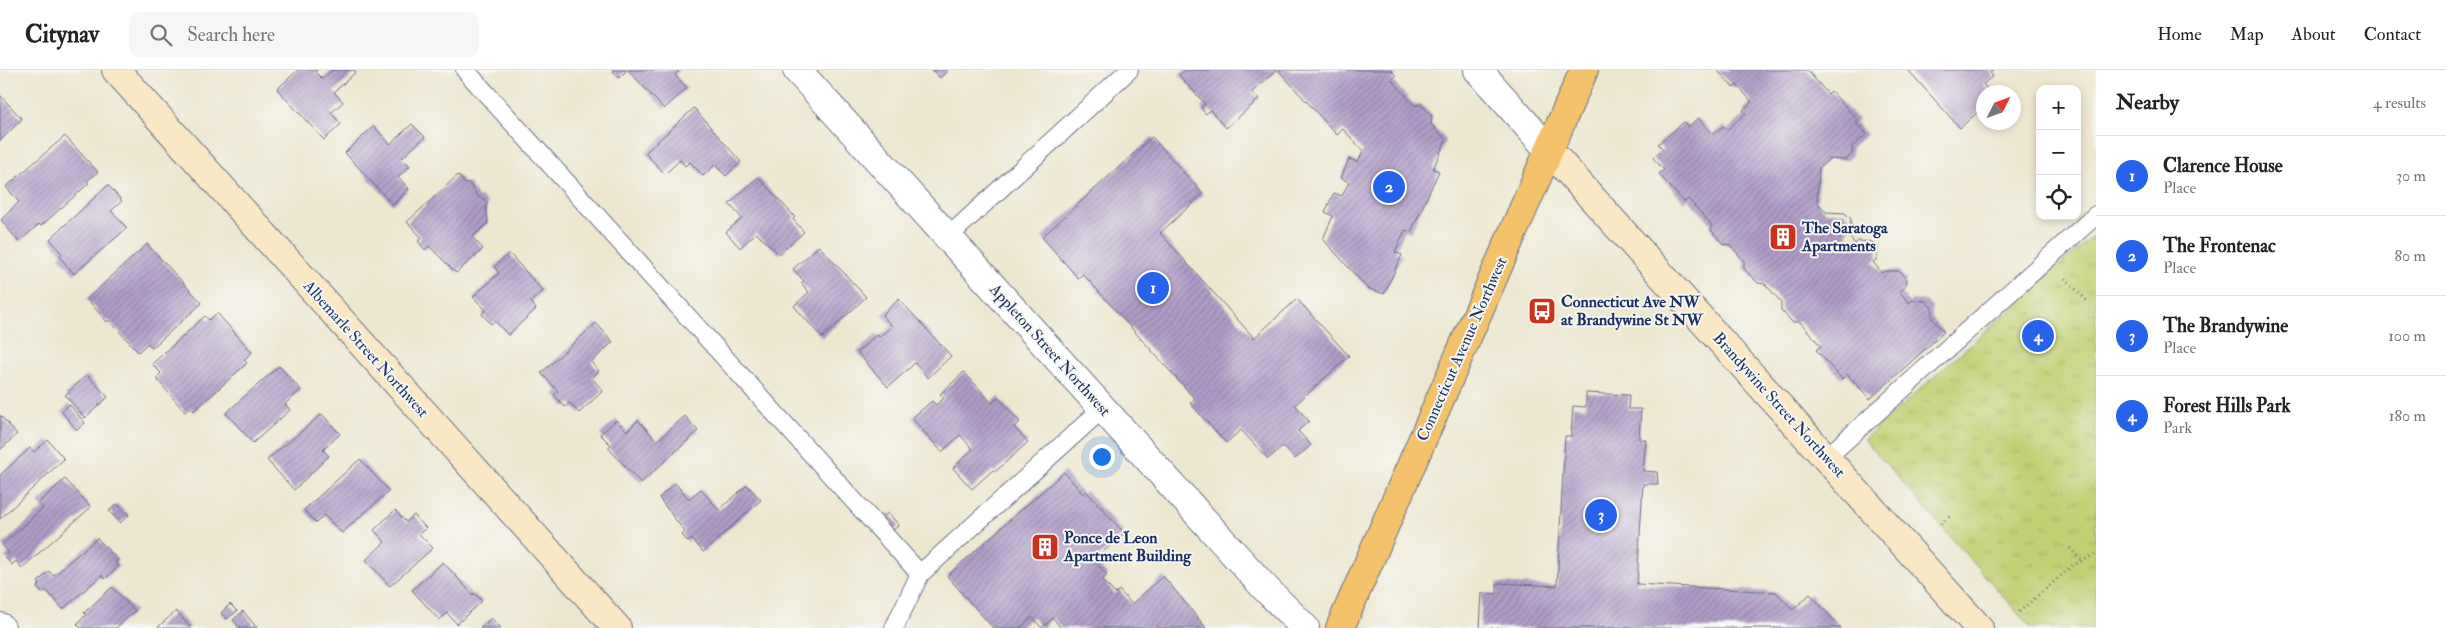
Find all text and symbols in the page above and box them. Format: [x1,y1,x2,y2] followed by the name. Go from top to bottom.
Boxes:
[129,12,479,57] search box
[25,19,99,50] text: Citynav
[147,21,175,49] icon: search
[187,23,275,47] text: Search here
[2157,23,2202,46] text: Home
[2230,23,2264,46] text: Map
[2292,23,2336,46] text: About
[2364,23,2421,46] text: Contact
[1976,85,2021,130] north arrow
[2036,85,2081,220] map controls
[2036,85,2081,130] button: +
[2116,89,2179,116] text: Nearby
[2373,93,2426,113] text: 4 results
[2036,130,2081,175] button: −
[2163,154,2283,178] text: Clarence House
[2129,166,2135,186] text: 1
[2396,166,2426,186] text: 30 m
[1373,168,1405,206] pin: 2
[2036,175,2081,220] button: locate
[2163,178,2196,198] text: Place
[1801,218,1888,257] place label: The Saratoga Apartments
[1768,222,1798,252] building icon: The Saratoga Apartments
[2163,234,2276,258] text: The Frontenac
[2128,246,2136,266] text: 2
[2395,246,2426,266] text: 80 m
[1412,254,1512,444] street label: Connecticut Avenue Northwest
[2163,258,2196,278] text: Place
[1137,269,1169,307] pin: 1
[298,276,433,422] street label: Albemarle Street Northwest
[984,279,1115,421] street label: Appleton Street Northwest
[1561,292,1704,331] place label: Connecticut Ave NW at Brandywine St NW
[1527,296,1557,326] bus stop icon: Connecticut Ave NW at Brandywine St NW
[2163,314,2288,338] text: The Brandywine
[2022,317,2054,355] pin: 4
[2129,326,2135,346] text: 3
[2388,326,2426,346] text: 100 m
[1708,328,1850,482] street label: Brandywine Street Northwest
[2163,338,2196,358] text: Place
[2163,394,2291,418] text: Forest Hills Park
[2128,406,2136,426] text: 4
[2389,406,2426,426] text: 180 m
[2163,418,2192,438] text: Park
[1089,444,1115,470] your location
[1585,496,1617,534] pin: 3
[1063,528,1192,567] place label: Ponce de Leon Apartment Building
[1030,532,1060,562] building icon: Ponce de Leon Apartment Building

